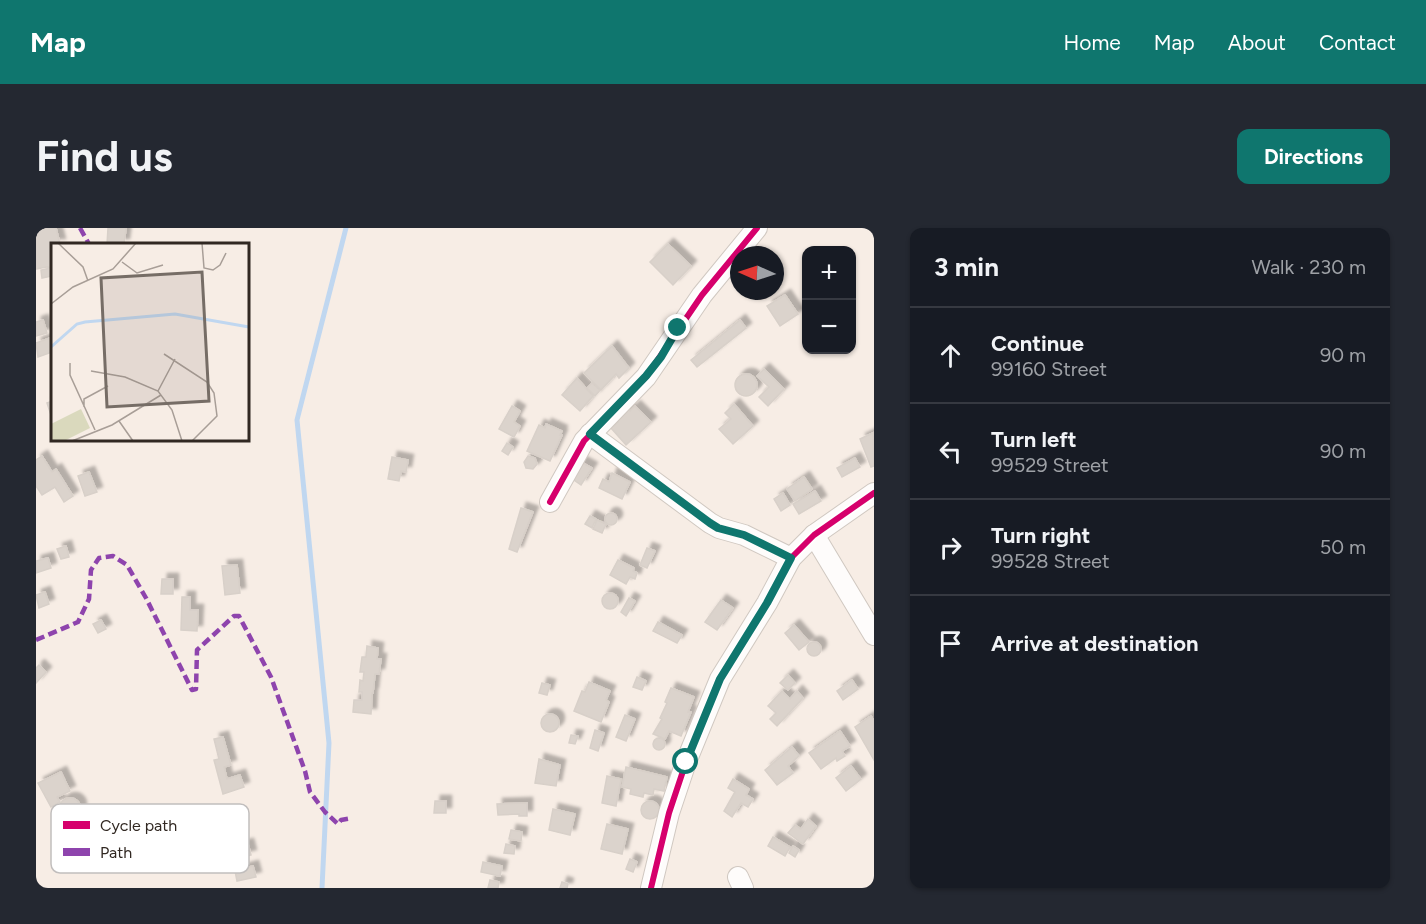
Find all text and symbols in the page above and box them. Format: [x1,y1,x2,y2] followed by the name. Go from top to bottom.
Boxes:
[30,25,86,59] text: Map
[1064,30,1121,55] text: Home
[1154,30,1195,55] text: Map
[1228,30,1286,55] text: About
[1319,30,1396,55] text: Contact
[1237,129,1390,184] button: Directions
[36,131,173,182] text: Find us
[51,243,249,441] inset map
[730,246,784,300] north arrow
[802,246,856,354] map controls
[802,246,856,300] button: +
[934,251,999,283] text: 3 min
[1252,255,1366,279] text: Walk · 230 m
[802,300,856,354] button: −
[664,314,690,340] route end
[991,330,1084,357] text: Continue
[934,339,967,372] icon: ahead
[1320,343,1366,367] text: 90 m
[991,357,1107,381] text: 99160 Street
[991,426,1077,453] text: Turn left
[934,435,967,468] icon: left
[1320,439,1366,463] text: 90 m
[991,453,1109,477] text: 99529 Street
[991,522,1090,549] text: Turn right
[934,531,967,564] icon: right
[1320,535,1366,559] text: 50 m
[991,549,1110,573] text: 99528 Street
[934,627,967,660] icon: arrive
[991,630,1199,657] text: Arrive at destination
[672,748,698,774] route start
[51,804,249,873] legend
[100,816,177,835] text: Cycle path
[100,843,132,862] text: Path

